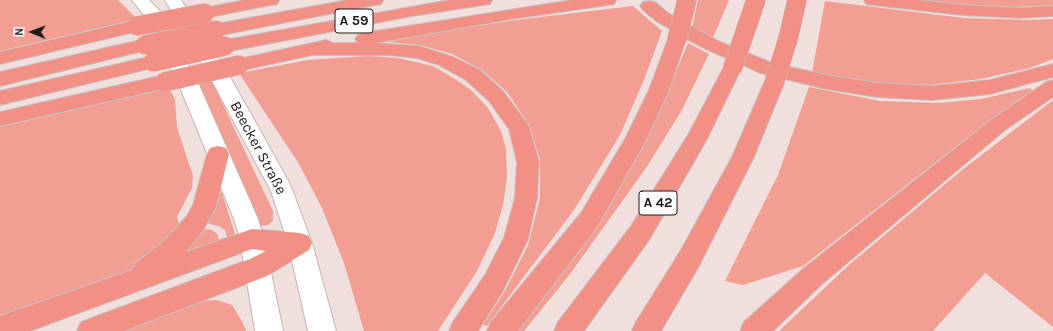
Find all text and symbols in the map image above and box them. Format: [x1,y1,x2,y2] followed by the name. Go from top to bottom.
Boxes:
[335,9,373,33] road number: A 59
[12,12,52,52] north arrow
[13,28,26,36] text: N
[226,98,290,198] street label: Beecker Straße
[639,191,677,215] road number: A 42

